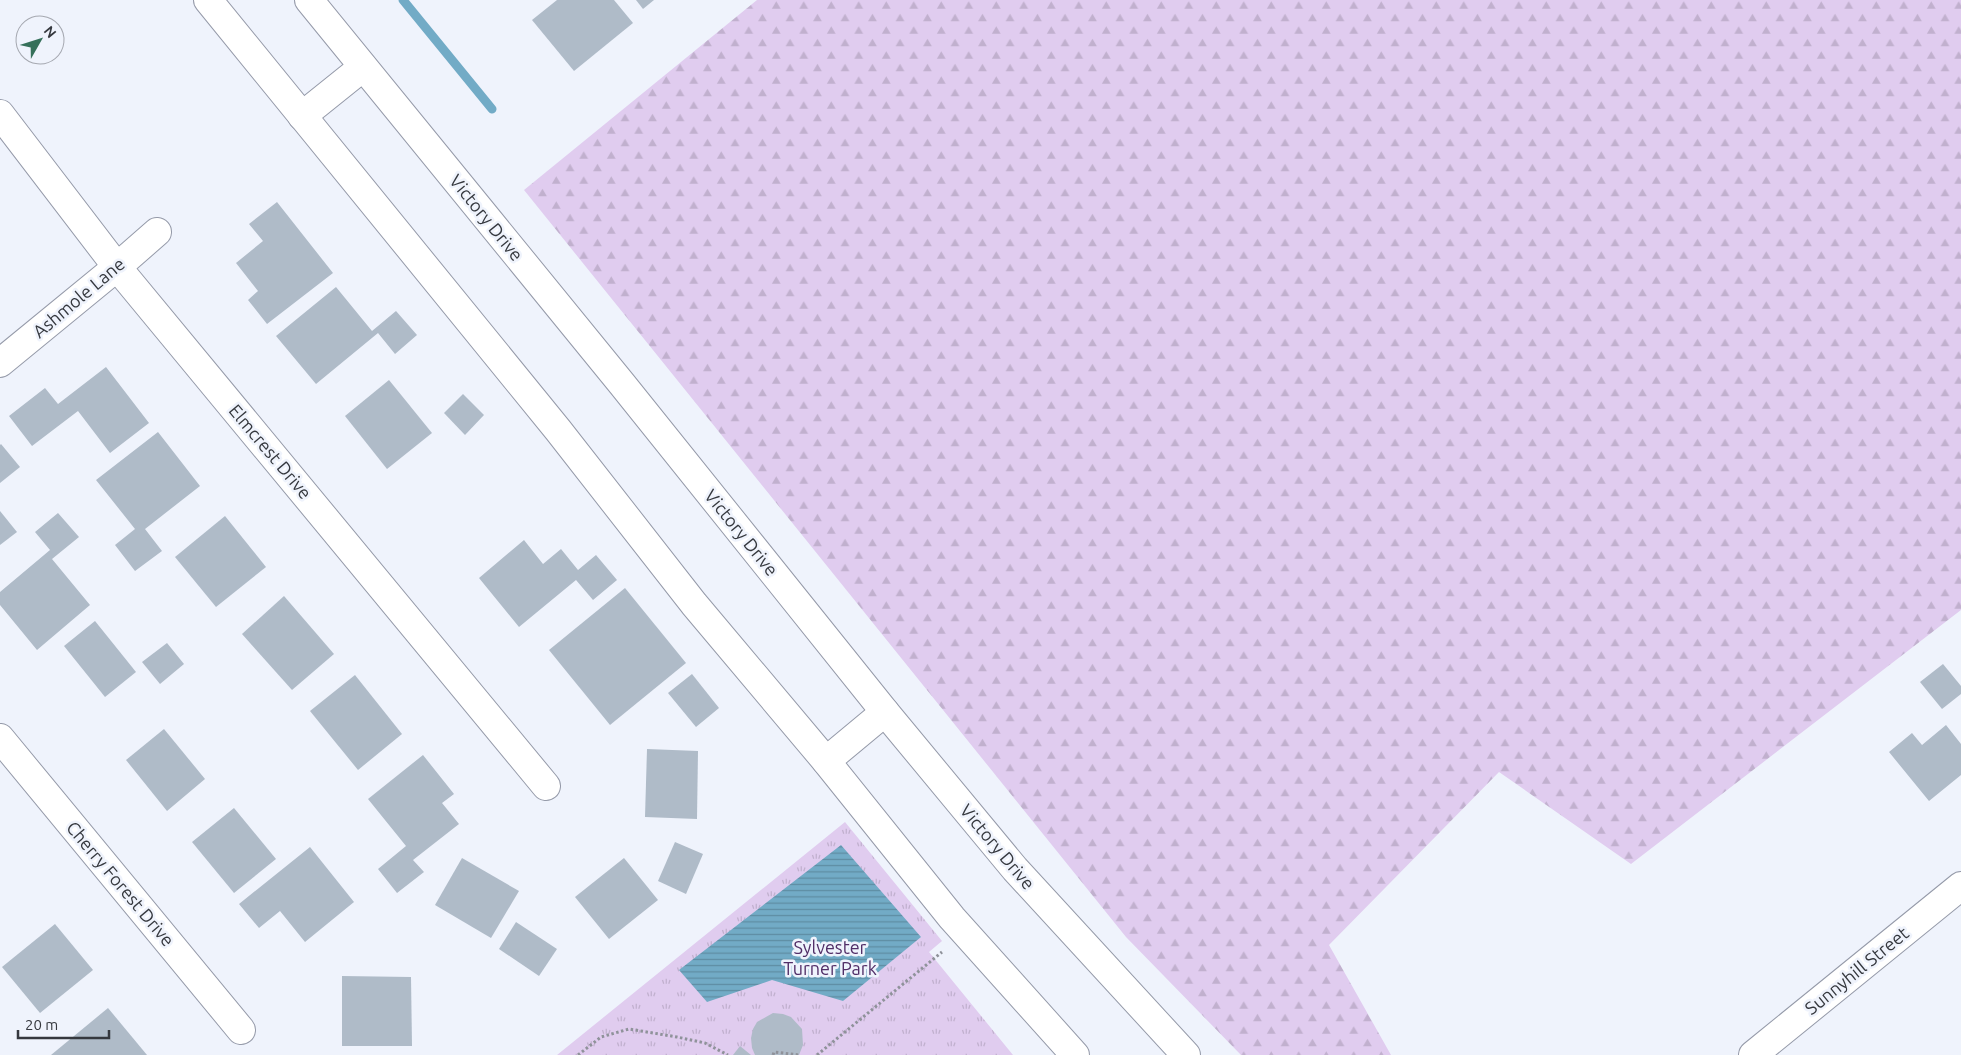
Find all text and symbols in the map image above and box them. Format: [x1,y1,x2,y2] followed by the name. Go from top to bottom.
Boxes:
[15,15,65,65] north arrow
[41,23,60,41] text: N
[446,170,528,264] street label: Victory Drive
[28,253,128,341] street label: Ashmole Lane
[225,400,316,503] street label: Elmcrest Drive
[701,485,783,579] street label: Victory Drive
[956,800,1039,893] street label: Victory Drive
[63,817,179,950] street label: Cherry Forest Drive
[1801,922,1912,1018] street label: Sunnyhill Street
[783,937,877,978] park label: Sylvester Turner Park
[18,1008,109,1040] scale bar
[25,1016,58,1033] text: 20 m

